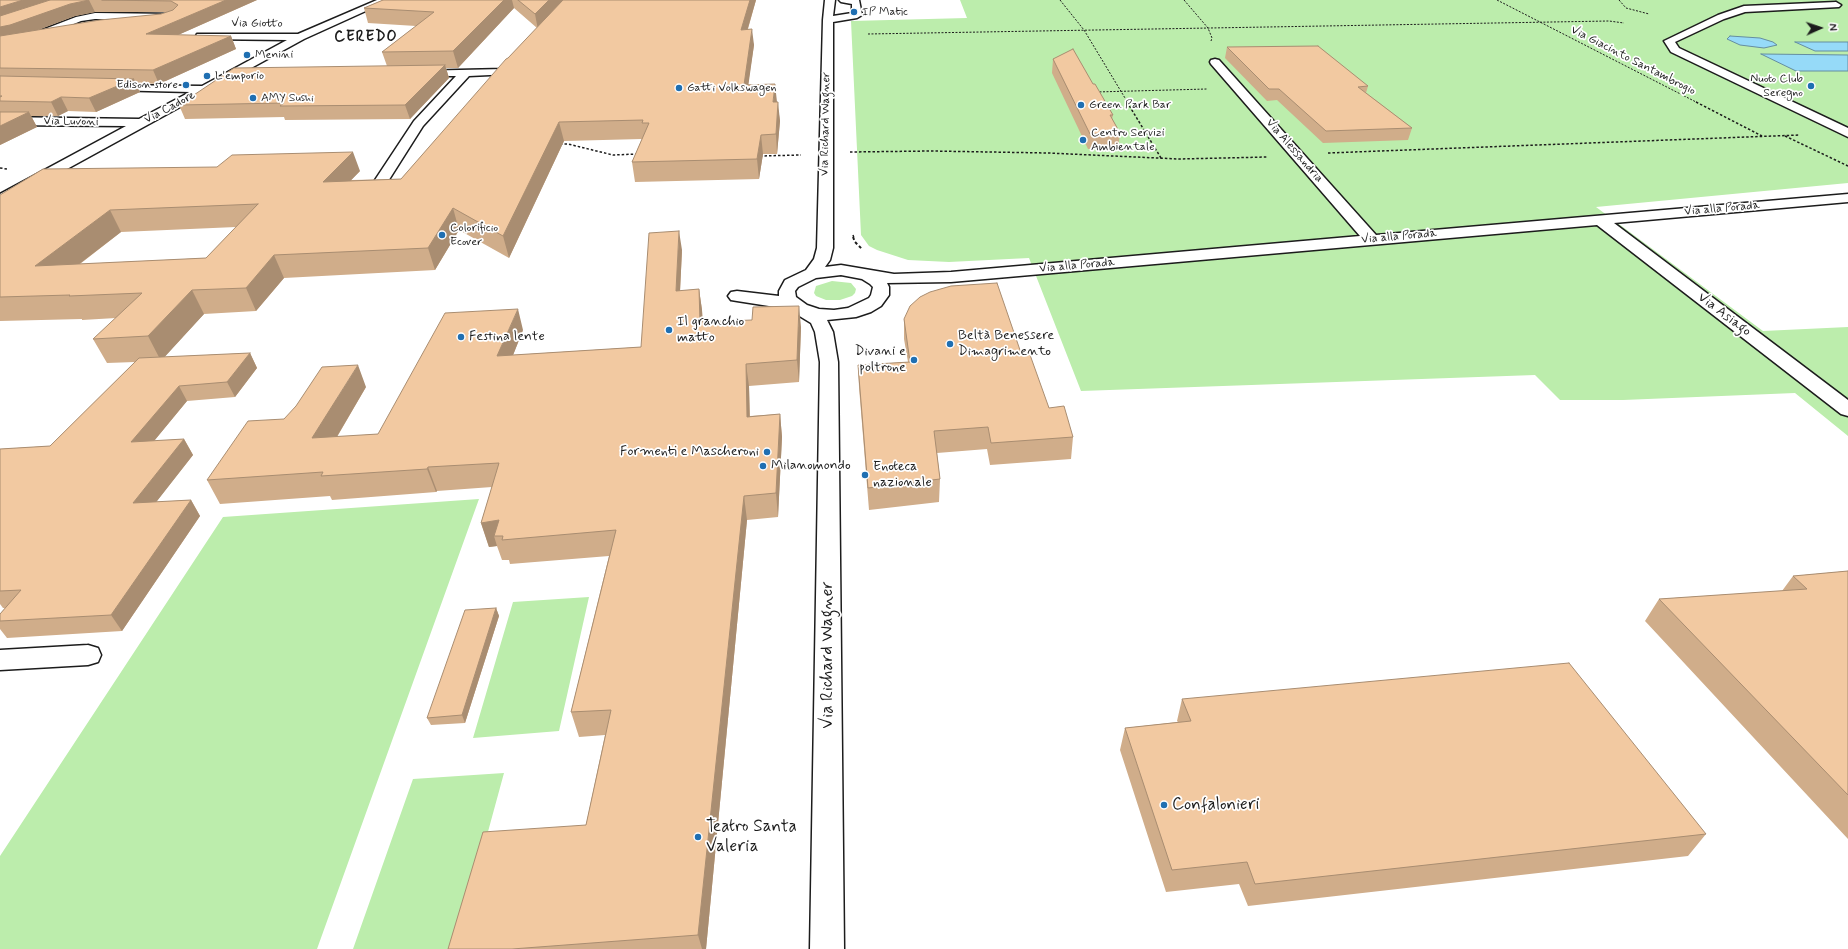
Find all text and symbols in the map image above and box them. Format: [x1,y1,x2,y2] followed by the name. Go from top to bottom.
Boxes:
[862,5,908,19] place label: IP Matic
[849,7,859,17] marker: IP Matic
[1800,8,1840,48] north arrow
[231,16,283,32] street label: Via Giotto
[1568,23,1698,99] street label: Via Giacinto Santambrogio
[1825,23,1839,31] text: N
[334,29,398,47] district label: CEREDO
[255,48,293,62] place label: Menini
[242,50,252,60] marker: Menini
[215,69,264,83] place label: L'emporio
[202,71,212,81] marker: L'emporio
[818,72,834,176] street label: Via Richard Wagner
[1750,72,1803,100] place label: Nuoto Club Seregno
[117,78,178,92] place label: Edison store
[181,80,191,90] marker: Edison store
[687,81,777,95] place label: Gatti Volkswagen
[1806,81,1816,91] marker: Nuoto Club Seregno
[674,83,684,93] marker: Gatti Volkswagen
[142,89,198,127] street label: Via Cadore
[261,91,314,105] place label: AMY Sushi
[248,93,258,103] marker: AMY Sushi
[1089,98,1171,112] place label: Green Park Bar
[1076,100,1086,110] marker: Green Park Bar
[43,114,99,130] street label: Via Luvoni
[1262,116,1326,186] street label: Via Alessandria
[1091,126,1165,154] place label: Centro Servizi Ambientale
[1078,135,1088,145] marker: Centro Servizi Ambientale
[1684,199,1760,219] street label: Via alla Porada
[450,221,498,249] place label: Colorificio Ecover
[1361,227,1437,247] street label: Via alla Porada
[437,230,447,240] marker: Colorificio Ecover
[1039,256,1115,276] street label: Via alla Porada
[1694,289,1754,341] street label: Via Asiago
[677,314,744,346] place label: Il granchio matto
[664,325,674,335] marker: Il granchio matto
[958,328,1054,360] place label: Beltà Benessere Dimagrimento
[469,329,545,345] place label: Festina lente
[456,332,466,342] marker: Festina lente
[945,339,955,349] marker: Beltà Benessere Dimagrimento
[855,344,906,376] place label: Divani e poltrone
[909,355,919,365] marker: Divani e poltrone
[620,444,759,460] place label: Formenti e Mascheroni
[762,447,772,457] marker: Formenti e Mascheroni
[771,458,851,474] place label: Milanomondo
[873,459,932,492] place label: Enoteca nazionale
[758,461,768,471] marker: Milanomondo
[860,470,870,480] marker: Enoteca nazionale
[818,581,838,729] street label: Via Richard Wagner
[1172,795,1259,815] place label: Confalonieri
[1159,800,1169,810] marker: Confalonieri
[706,817,797,857] place label: Teatro Santa Valeria
[693,832,703,842] marker: Teatro Santa Valeria

